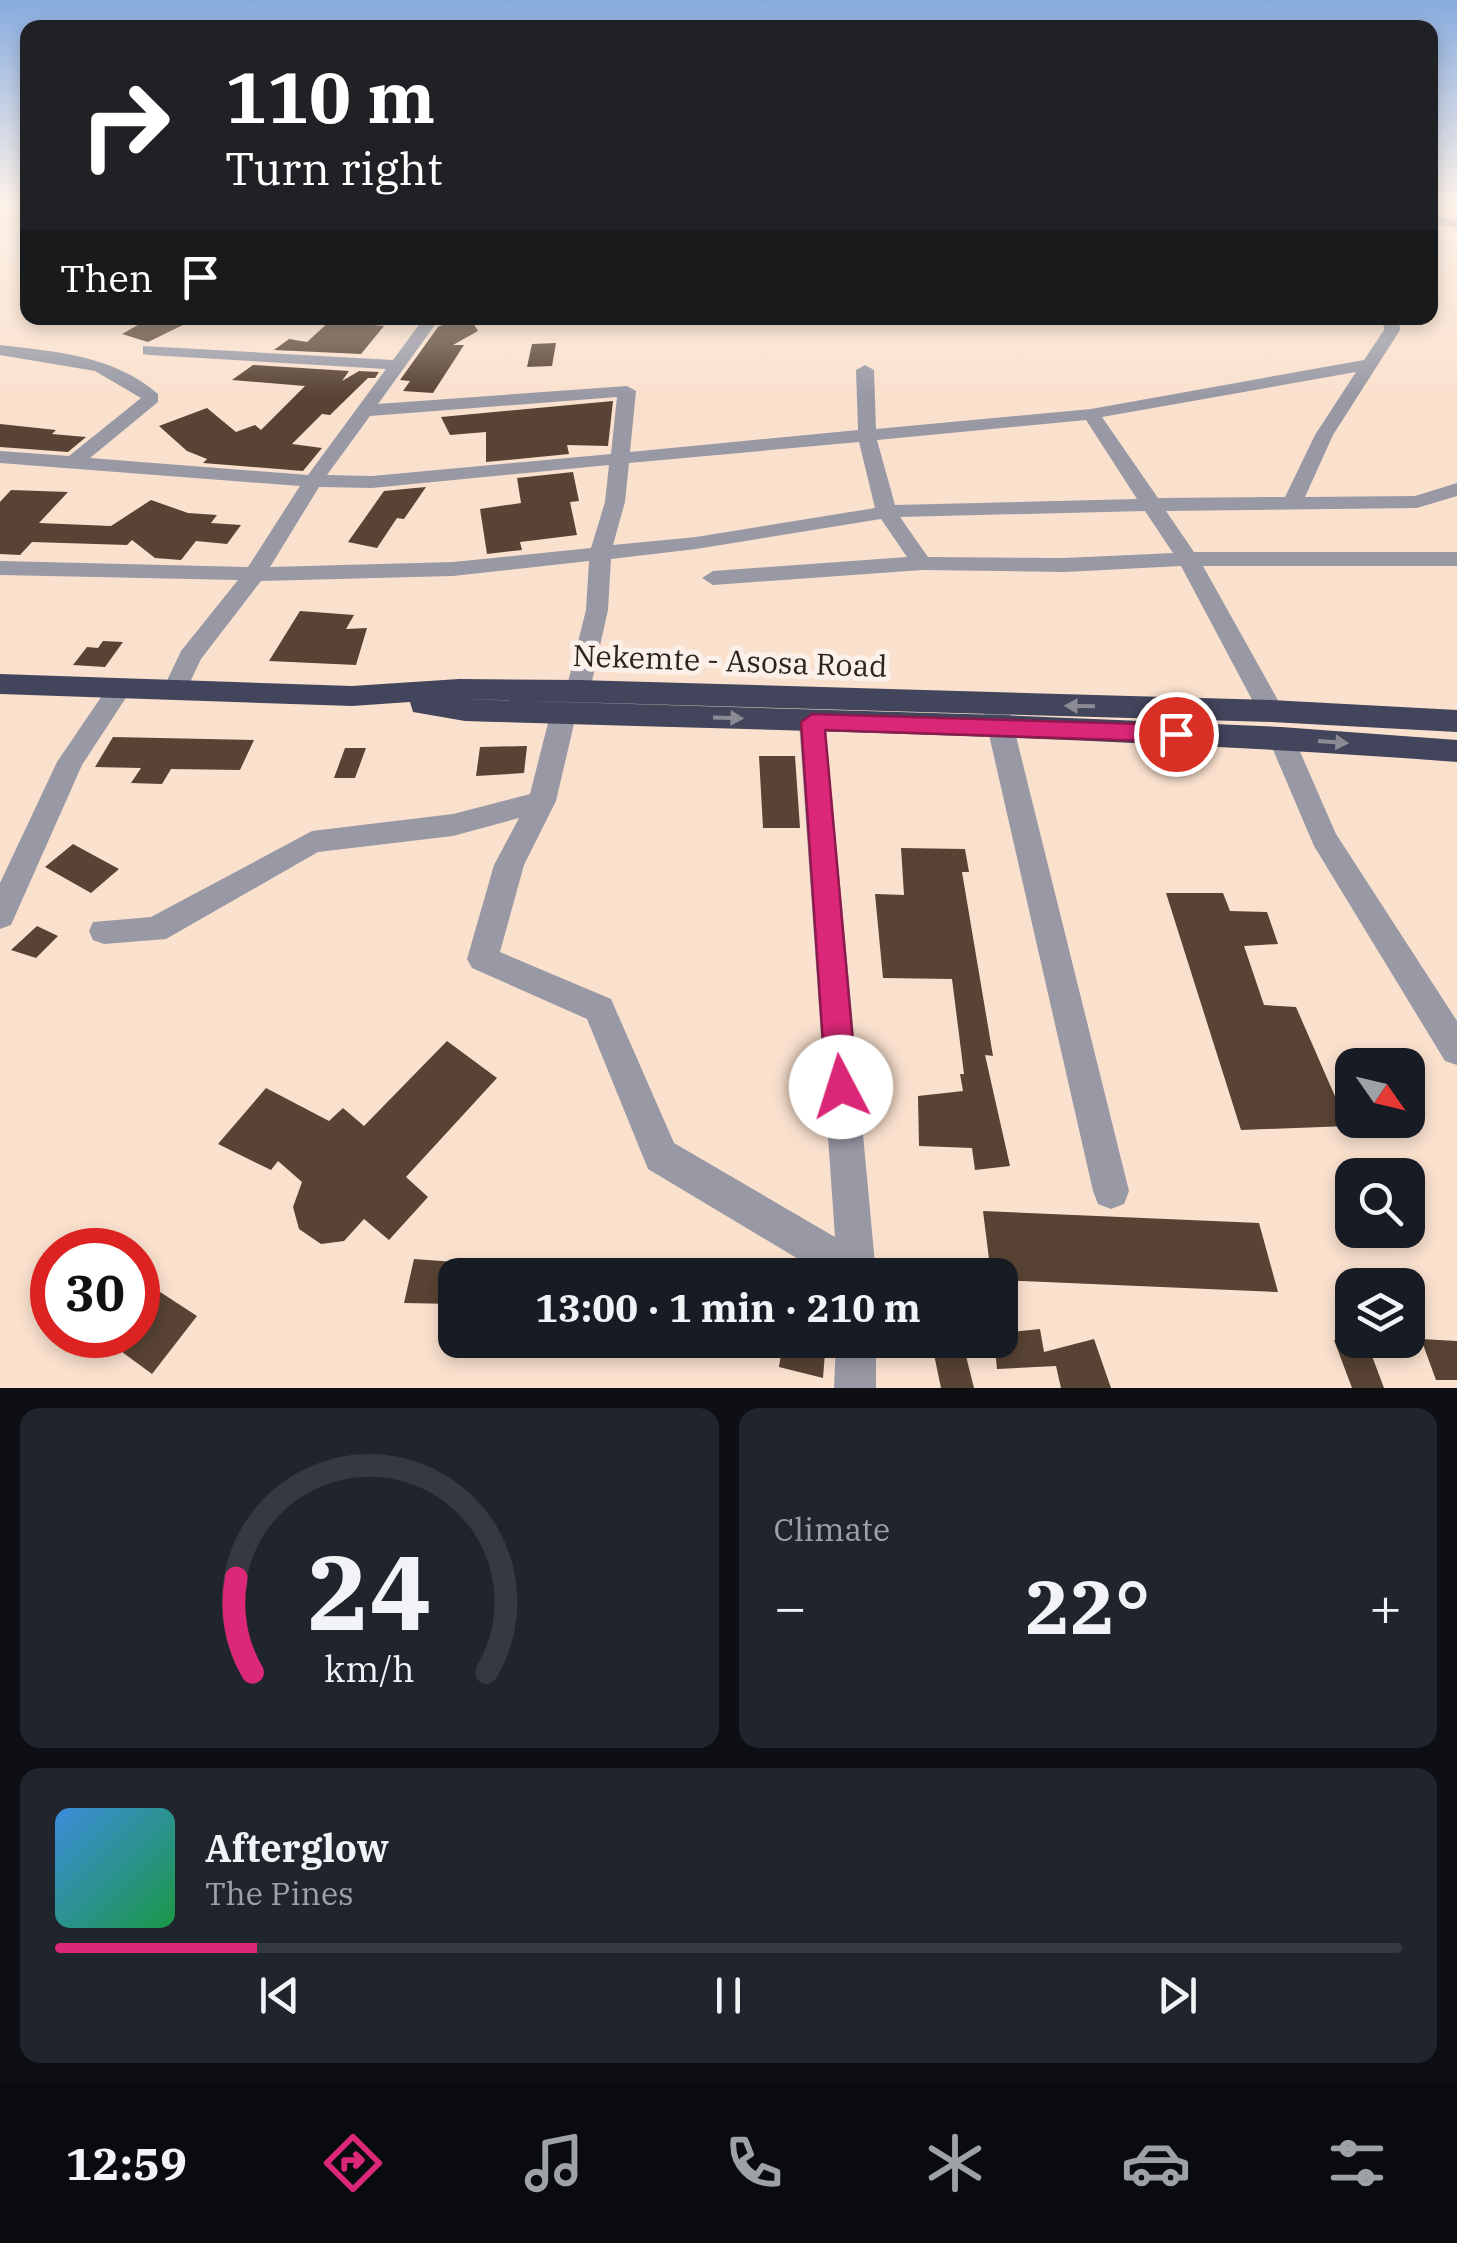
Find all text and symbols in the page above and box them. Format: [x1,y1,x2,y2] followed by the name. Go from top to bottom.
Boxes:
[225,51,435,142] text: 110 m
[60,60,190,190] icon: right
[225,139,443,197] text: Turn right
[173,250,228,305] icon: arrive
[60,253,153,302] text: Then
[572,635,888,685] street label: Nekemte - Asosa Road
[1134,692,1219,777] pin
[1063,698,1095,714] one-way arrow
[1149,707,1204,762] icon: arrive
[713,711,745,727] one-way arrow
[1317,734,1349,750] one-way arrow
[789,1035,893,1139] position arrow
[1335,1048,1425,1138] north arrow
[1335,1048,1425,1358] map controls
[1335,1158,1425,1248] button: search
[30,1228,160,1358] speed limit sign: 30
[1335,1268,1425,1358] button: layers
[535,1283,921,1332] text: 13:00 · 1 min · 210 m
[774,1508,890,1550] text: Climate
[307,1523,432,1659] text: 24
[1025,1557,1150,1655] text: 22°
[774,1571,807,1642] text: −
[1369,1571,1402,1642] text: +
[324,1645,414,1692] text: km/h
[205,1823,389,1872] text: Afterglow
[205,1872,354,1914] text: The Pines
[252,1968,307,2023] icon: previous
[701,1968,756,2023] icon: pause
[1150,1968,1205,2023] icon: next
[318,2128,388,2198] icon: directions
[519,2128,589,2198] icon: music
[719,2128,789,2198] icon: phone
[920,2128,990,2198] icon: climate
[1121,2128,1191,2198] icon: car
[1322,2128,1392,2198] icon: filters
[65,2134,187,2192] text: 12:59

